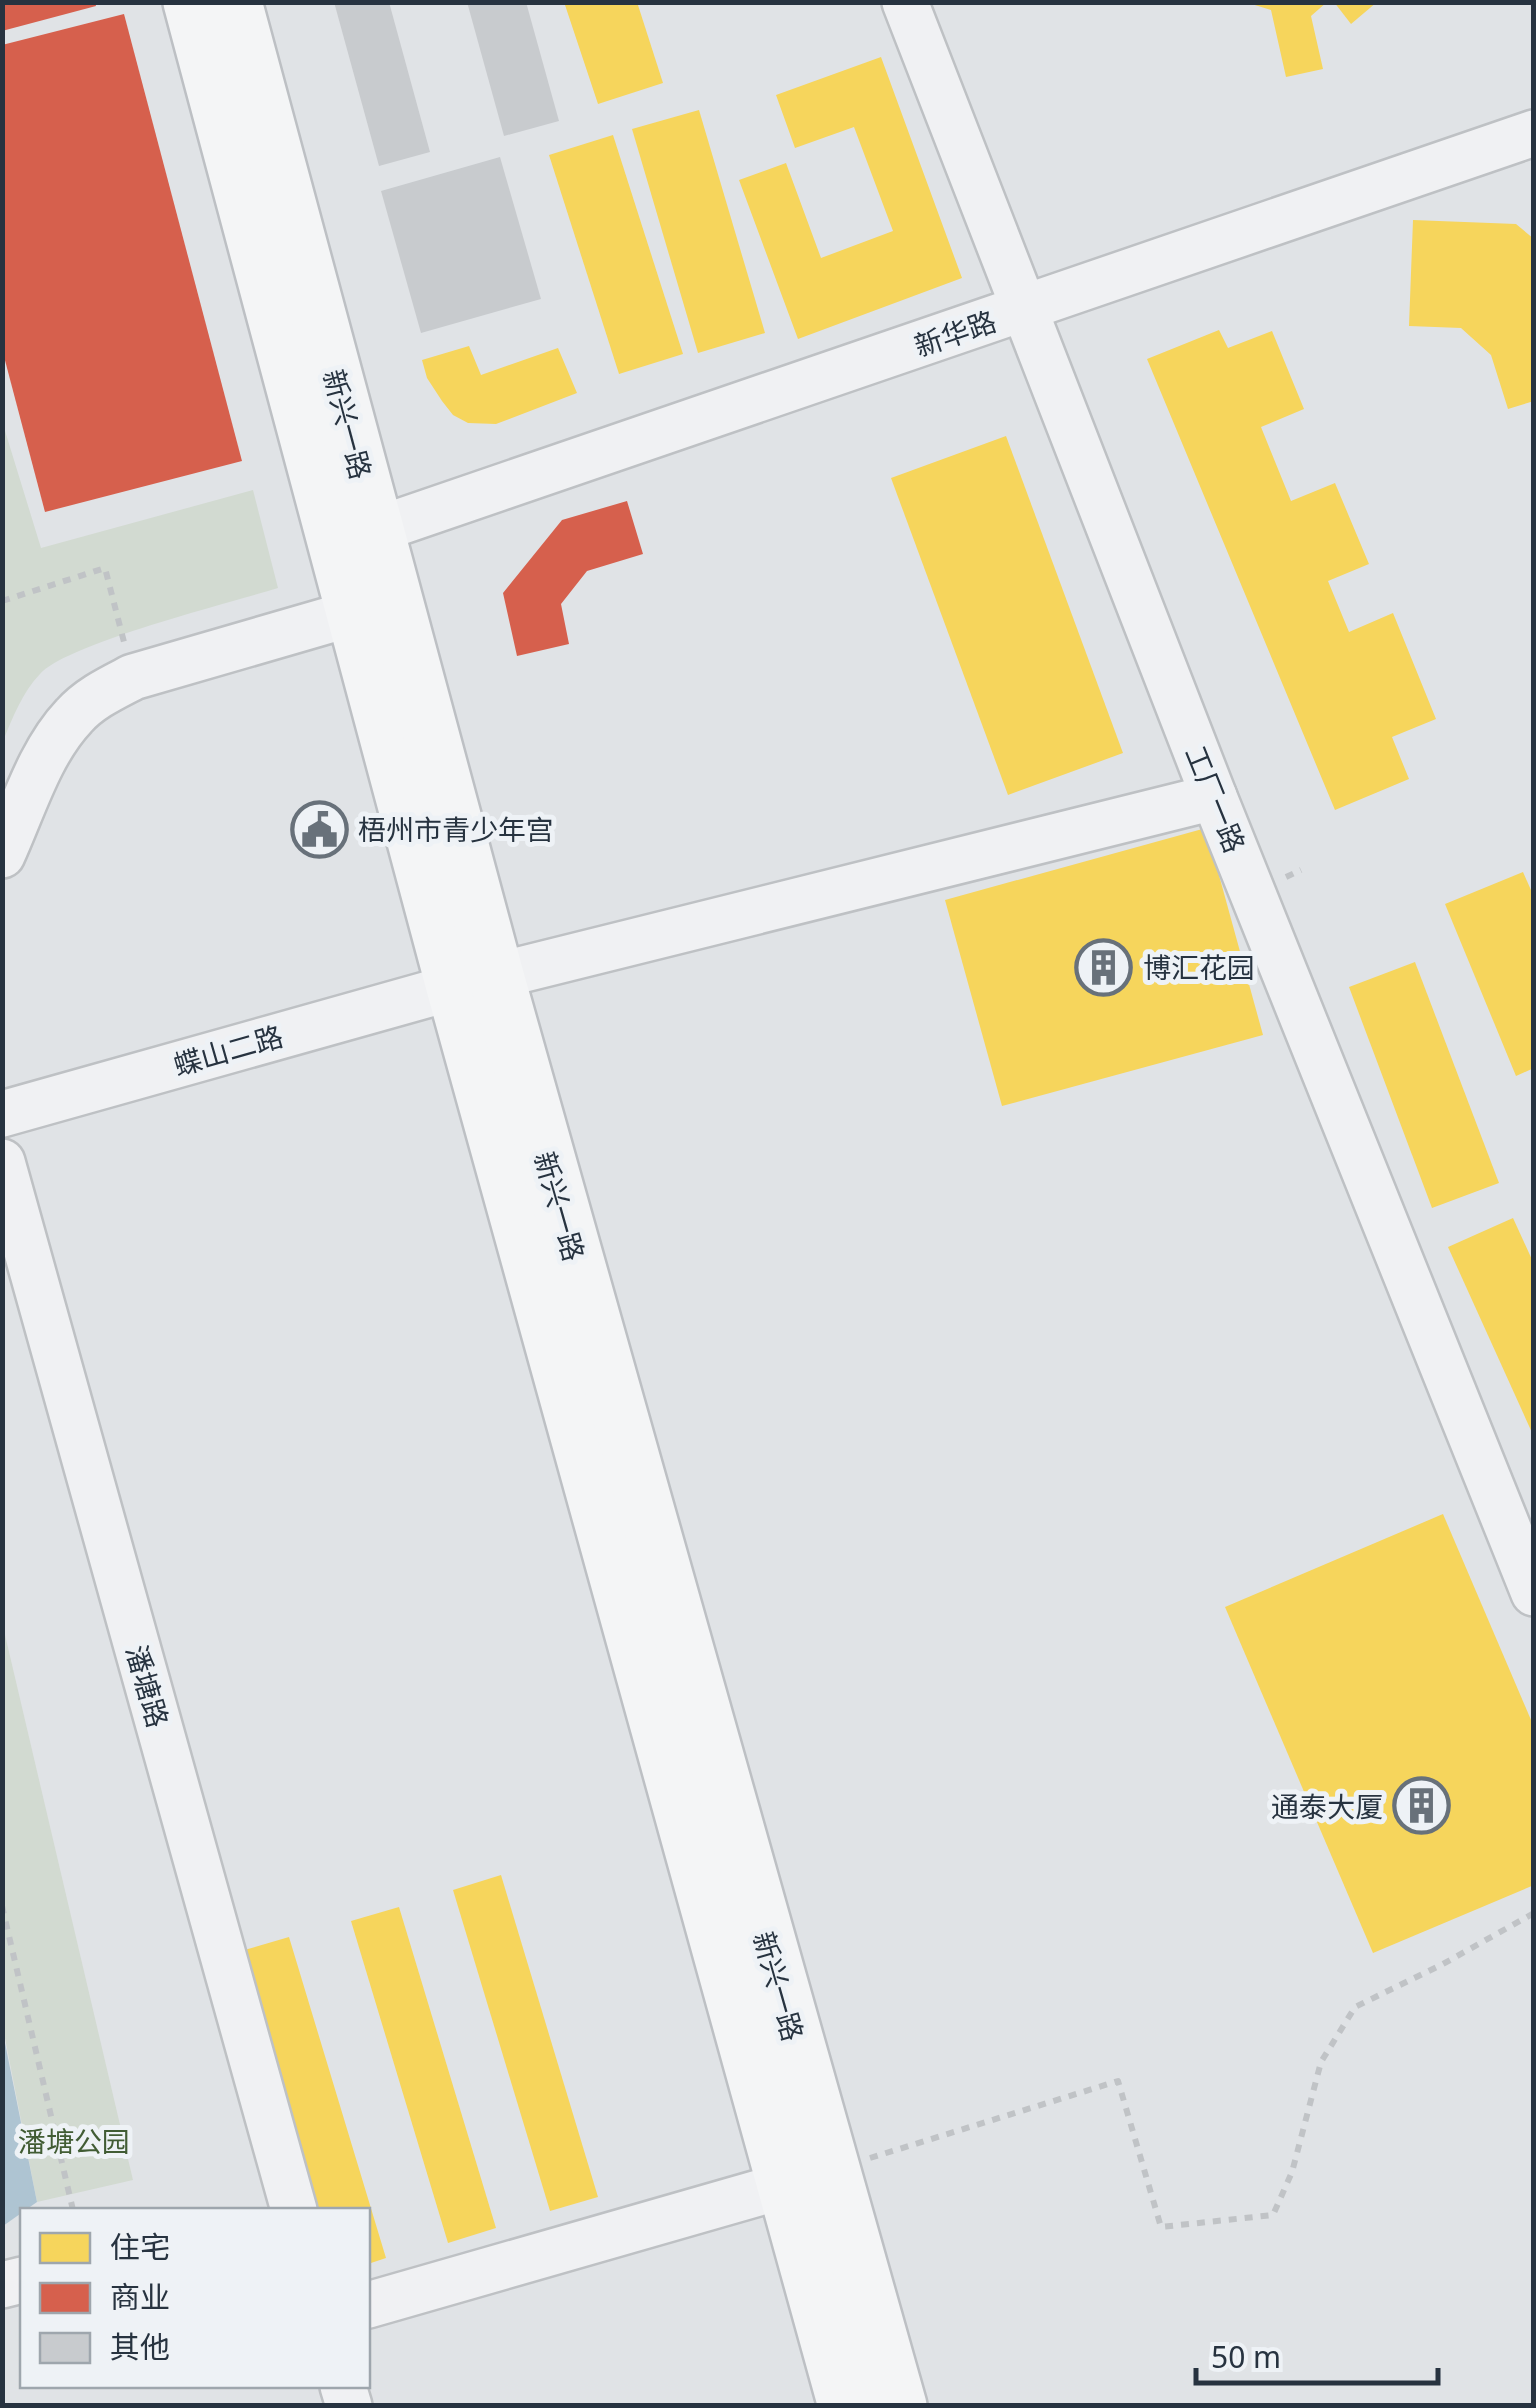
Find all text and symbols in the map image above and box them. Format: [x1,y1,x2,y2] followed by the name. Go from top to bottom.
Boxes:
[909,301,1001,365] street label: 新华路
[315,365,381,483] street label: 新兴一路
[1177,740,1255,858] street label: 工厂一路
[289,799,349,859] public building icon: 梧州市青少年宫
[358,810,554,848] place label: 梧州市青少年宫
[1074,937,1134,997] building icon: 博汇花园
[1143,948,1255,986] place label: 博汇花园
[169,1016,287,1084] street label: 蝶山二路
[526,1147,594,1265] street label: 新兴一路
[118,1640,178,1732] street label: 潘塘路
[1392,1776,1452,1836] building icon: 通泰大厦
[1271,1787,1383,1825] place label: 通泰大厦
[745,1927,813,2045] street label: 新兴一路
[18,2122,130,2160] park label: 潘塘公园
[20,2208,370,2388] legend
[110,2226,170,2267] text: 住宅
[110,2276,170,2317] text: 商业
[1196,2323,1438,2385] scale bar
[110,2326,170,2367] text: 其他
[1211,2336,1281,2377] text: 50 m

